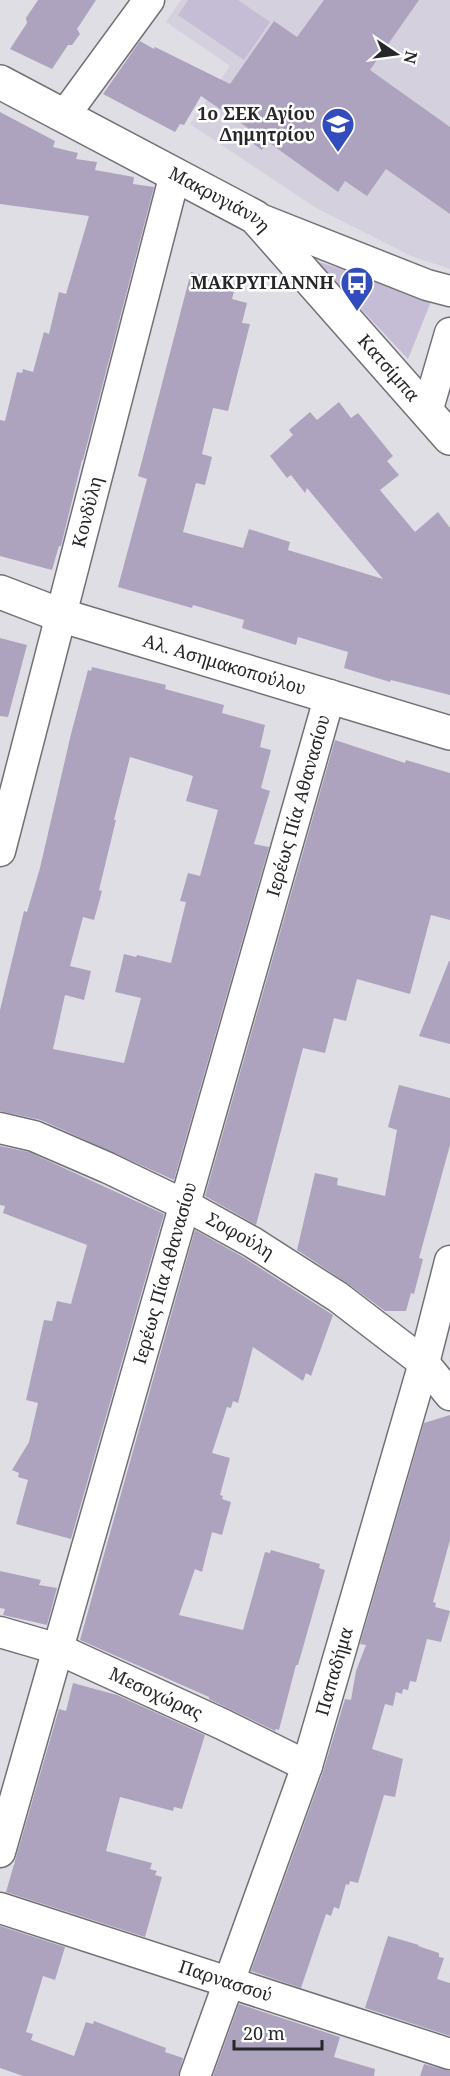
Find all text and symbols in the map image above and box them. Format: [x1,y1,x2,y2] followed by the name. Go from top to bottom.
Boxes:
[366,24,426,84] north arrow
[398,49,423,66] text: N
[197,101,315,146] place label: 1ο ΣΕΚ Αγίου Δημητρίου
[320,106,356,153] school or university icon: 1ο ΣΕΚ Αγίου Δημητρίου
[165,161,276,237] street label: Μακρυγιάννη
[339,265,375,312] bus stop icon: ΜΑΚΡΥΓΙΑΝΝΗ
[191,270,334,294] place label: ΜΑΚΡΥΓΙΑΝΝΗ
[353,329,426,406] street label: Κατσίμπα
[66,474,107,550] street label: Κονδύλη
[140,628,309,700] street label: Αλ. Ασημακοπούλου
[260,712,335,899] street label: Ιερέως Πία Αθανασίου
[127,1179,201,1367] street label: Ιερέως Πία Αθανασίου
[202,1206,279,1264] street label: Σοφούλη
[309,1624,358,1718] street label: Παπαδήμα
[106,1661,207,1725] street label: Μεσοχώρας
[176,1954,276,2007] street label: Παρνασσού
[234,2013,322,2051] scale bar
[243,2021,285,2045] text: 20 m

